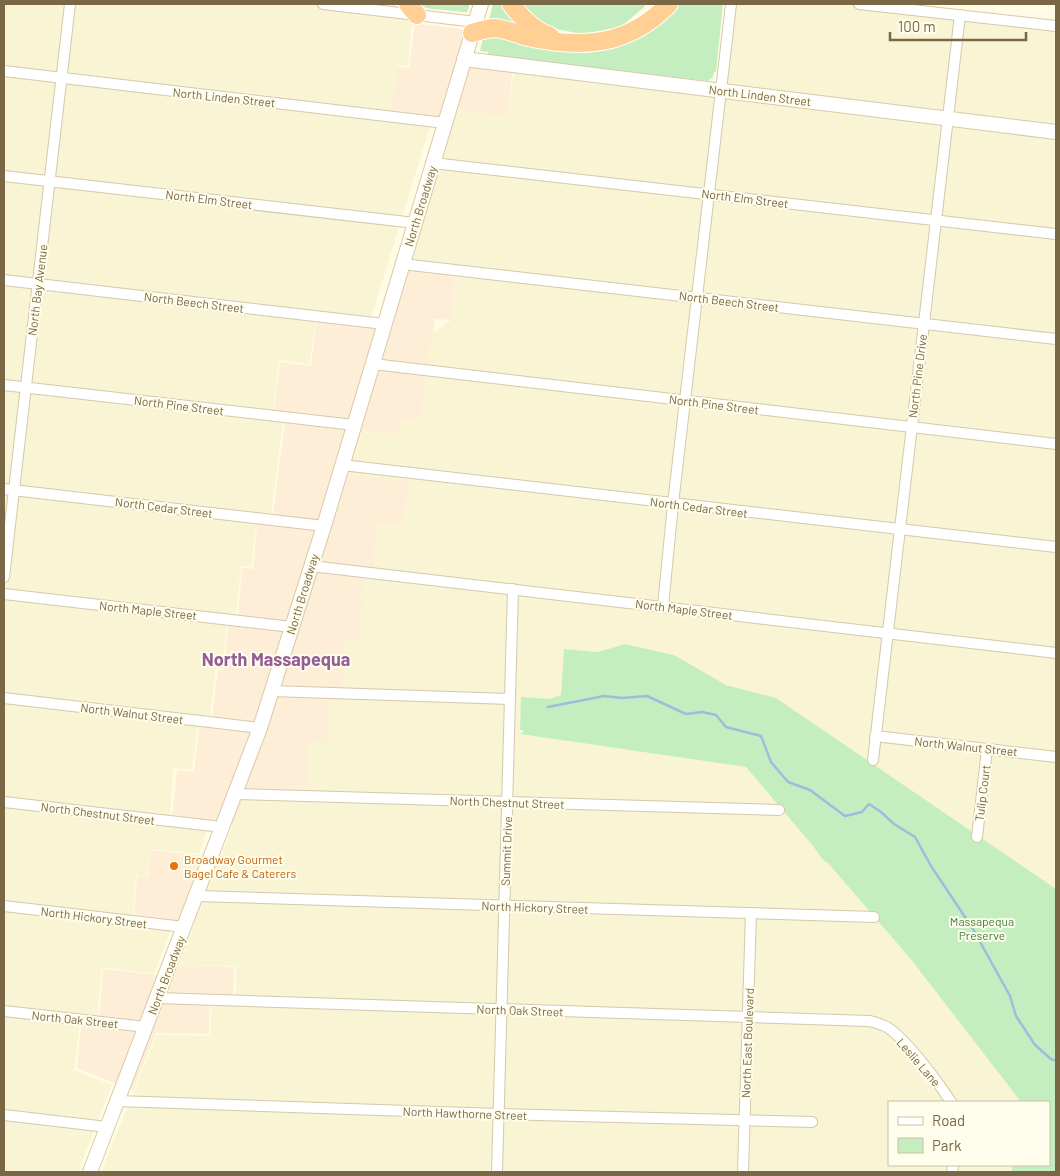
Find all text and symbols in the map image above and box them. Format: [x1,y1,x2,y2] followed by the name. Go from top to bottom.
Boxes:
[890,10,1026,42] scale bar
[898,17,936,35] text: 100 m
[708,82,812,108] street label: North Linden Street
[172,85,276,109] street label: North Linden Street
[401,164,439,248] street label: North Broadway
[701,186,789,210] street label: North Elm Street
[165,187,253,211] street label: North Elm Street
[24,243,50,337] street label: North Bay Avenue
[678,288,780,314] street label: North Beech Street
[143,289,245,315] street label: North Beech Street
[905,333,929,419] street label: North Pine Drive
[668,392,760,416] street label: North Pine Street
[133,393,225,417] street label: North Pine Street
[114,494,214,520] street label: North Cedar Street
[649,494,749,520] street label: North Cedar Street
[283,552,321,636] street label: North Broadway
[634,596,734,622] street label: North Maple Street
[98,598,198,622] street label: North Maple Street
[202,648,350,670] district label: North Massapequa
[80,700,184,726] street label: North Walnut Street
[914,734,1018,758] street label: North Walnut Street
[972,764,992,822] street label: Tulip Court
[449,793,565,811] street label: North Chestnut Street
[40,799,156,827] street label: North Chestnut Street
[498,816,514,886] street label: Summit Drive
[184,852,297,880] place label: Broadway Gourmet Bagel Cafe & Caterers
[168,860,180,872] marker: Broadway Gourmet Bagel Cafe & Caterers
[481,898,589,916] street label: North Hickory Street
[40,904,148,930] street label: North Hickory Street
[950,914,1014,942] park label: Massapequa Preserve
[144,933,188,1017] street label: North Broadway
[738,988,756,1098] street label: North East Boulevard
[476,1001,564,1019] street label: North Oak Street
[31,1007,119,1031] street label: North Oak Street
[894,1035,944,1089] street label: Leslie Lane
[888,1101,1050,1166] legend
[402,1104,528,1122] street label: North Hawthorne Street
[932,1111,965,1129] text: Road
[932,1136,962,1154] text: Park

